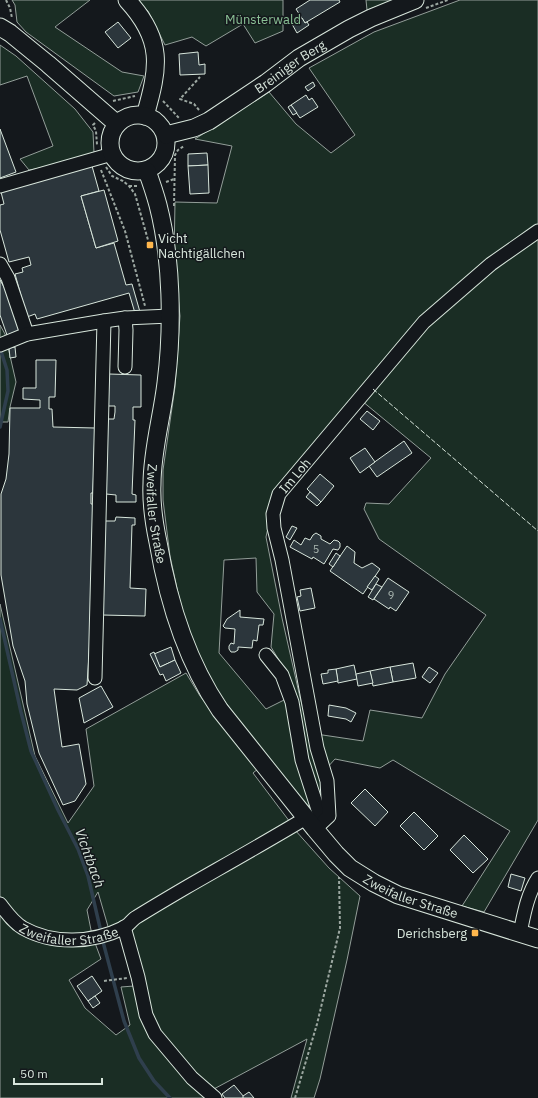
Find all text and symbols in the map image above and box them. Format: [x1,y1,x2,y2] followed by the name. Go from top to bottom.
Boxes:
[225,11,301,28] park label: Münsterwald
[251,36,329,97] street label: Breiniger Berg
[158,230,245,262] place label: Vicht Nachtigällchen
[145,240,155,250] marker: Vicht Nachtigällchen
[275,455,315,497] street label: Im Loh
[143,463,170,565] street label: Zweifaller Straße
[313,542,319,556] house number: 5
[388,588,394,602] house number: 9
[71,826,109,890] water label: Vichtbach
[360,870,460,922] street label: Zweifaller Straße
[16,920,121,949] street label: Zweifaller Straße
[397,925,467,942] place label: Derichsberg
[470,928,480,938] marker: Derichsberg
[14,1060,102,1086] scale bar
[20,1066,48,1081] text: 50 m

